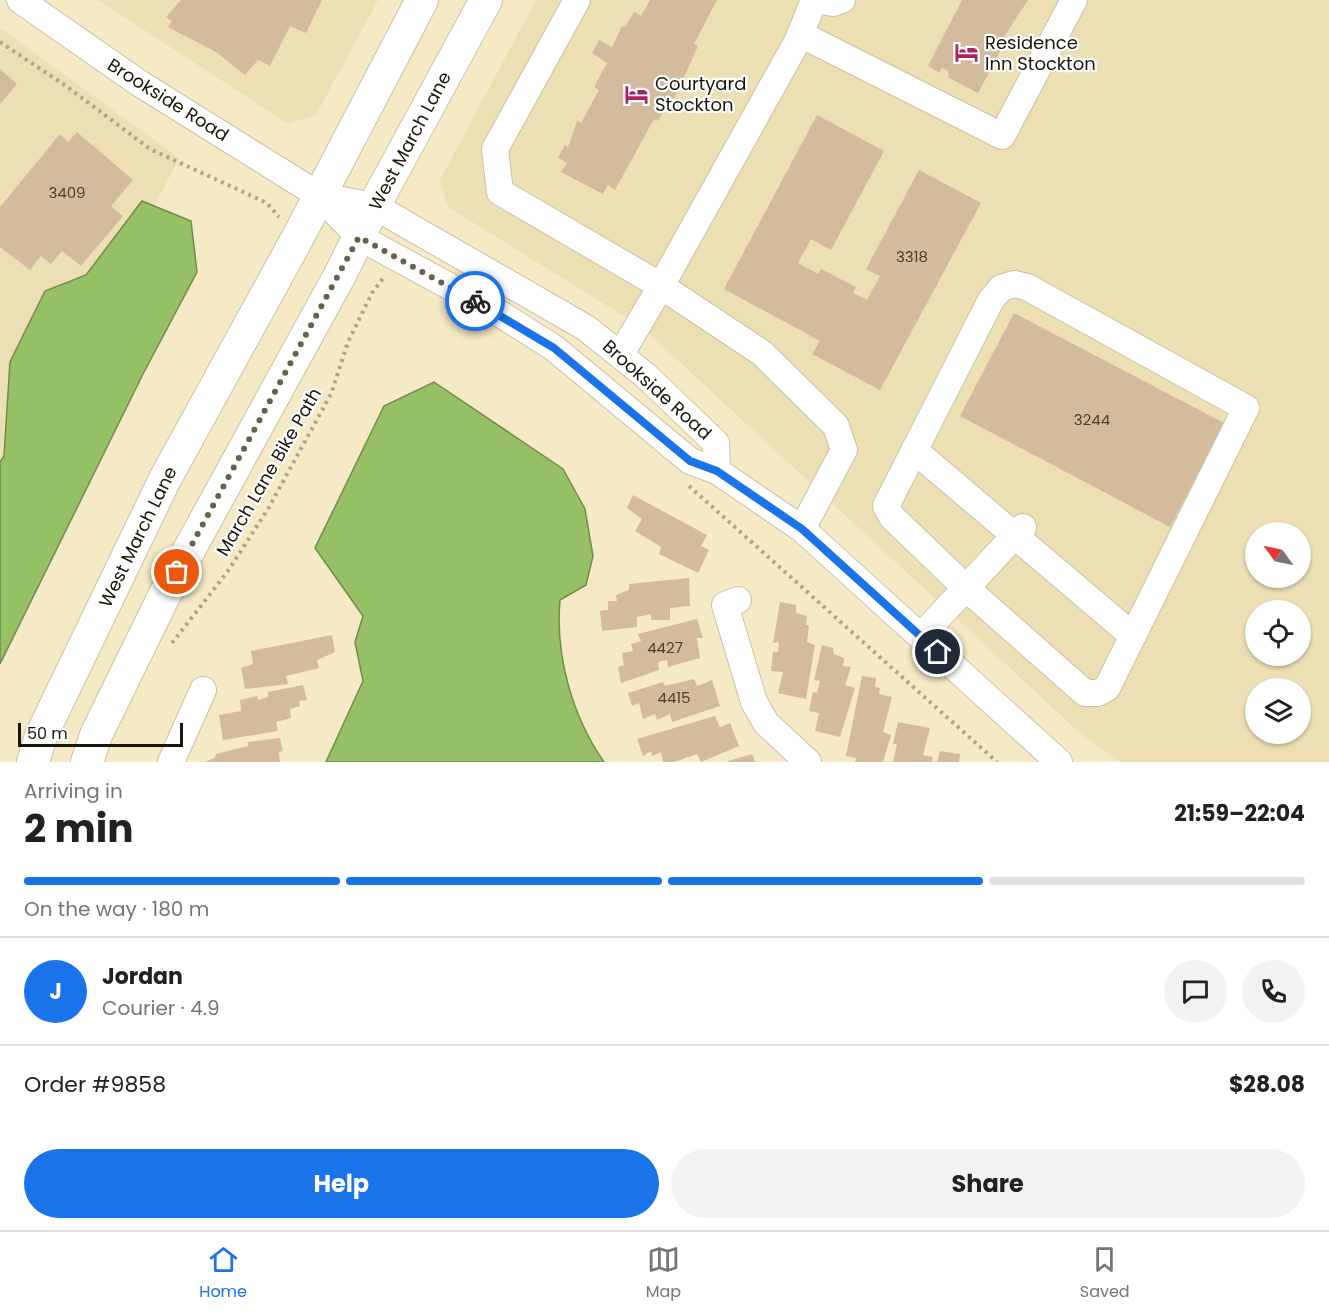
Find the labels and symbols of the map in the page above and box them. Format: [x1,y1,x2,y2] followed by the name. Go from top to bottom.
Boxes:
[985,30,1096,76] place label: Residence Inn Stockton
[954,40,980,66] hotel icon: Residence Inn Stockton
[103,52,234,147] street label: Brookside Road
[362,67,457,215] street label: West March Lane
[655,71,746,117] place label: Courtyard Stockton
[624,81,650,107] hotel icon: Courtyard Stockton
[48,182,86,203] house number: 3409
[896,246,928,267] house number: 3318
[445,271,505,331] courier
[597,334,717,445] street label: Brookside Road
[210,383,327,560] street label: March Lane Bike Path
[1074,409,1110,430] house number: 3244
[93,462,182,611] street label: West March Lane
[1245,522,1311,588] north arrow
[151,546,202,597] pin
[912,626,963,677] pin
[647,637,683,658] house number: 4427
[657,687,691,708] house number: 4415
[18,720,183,748] scale bar

